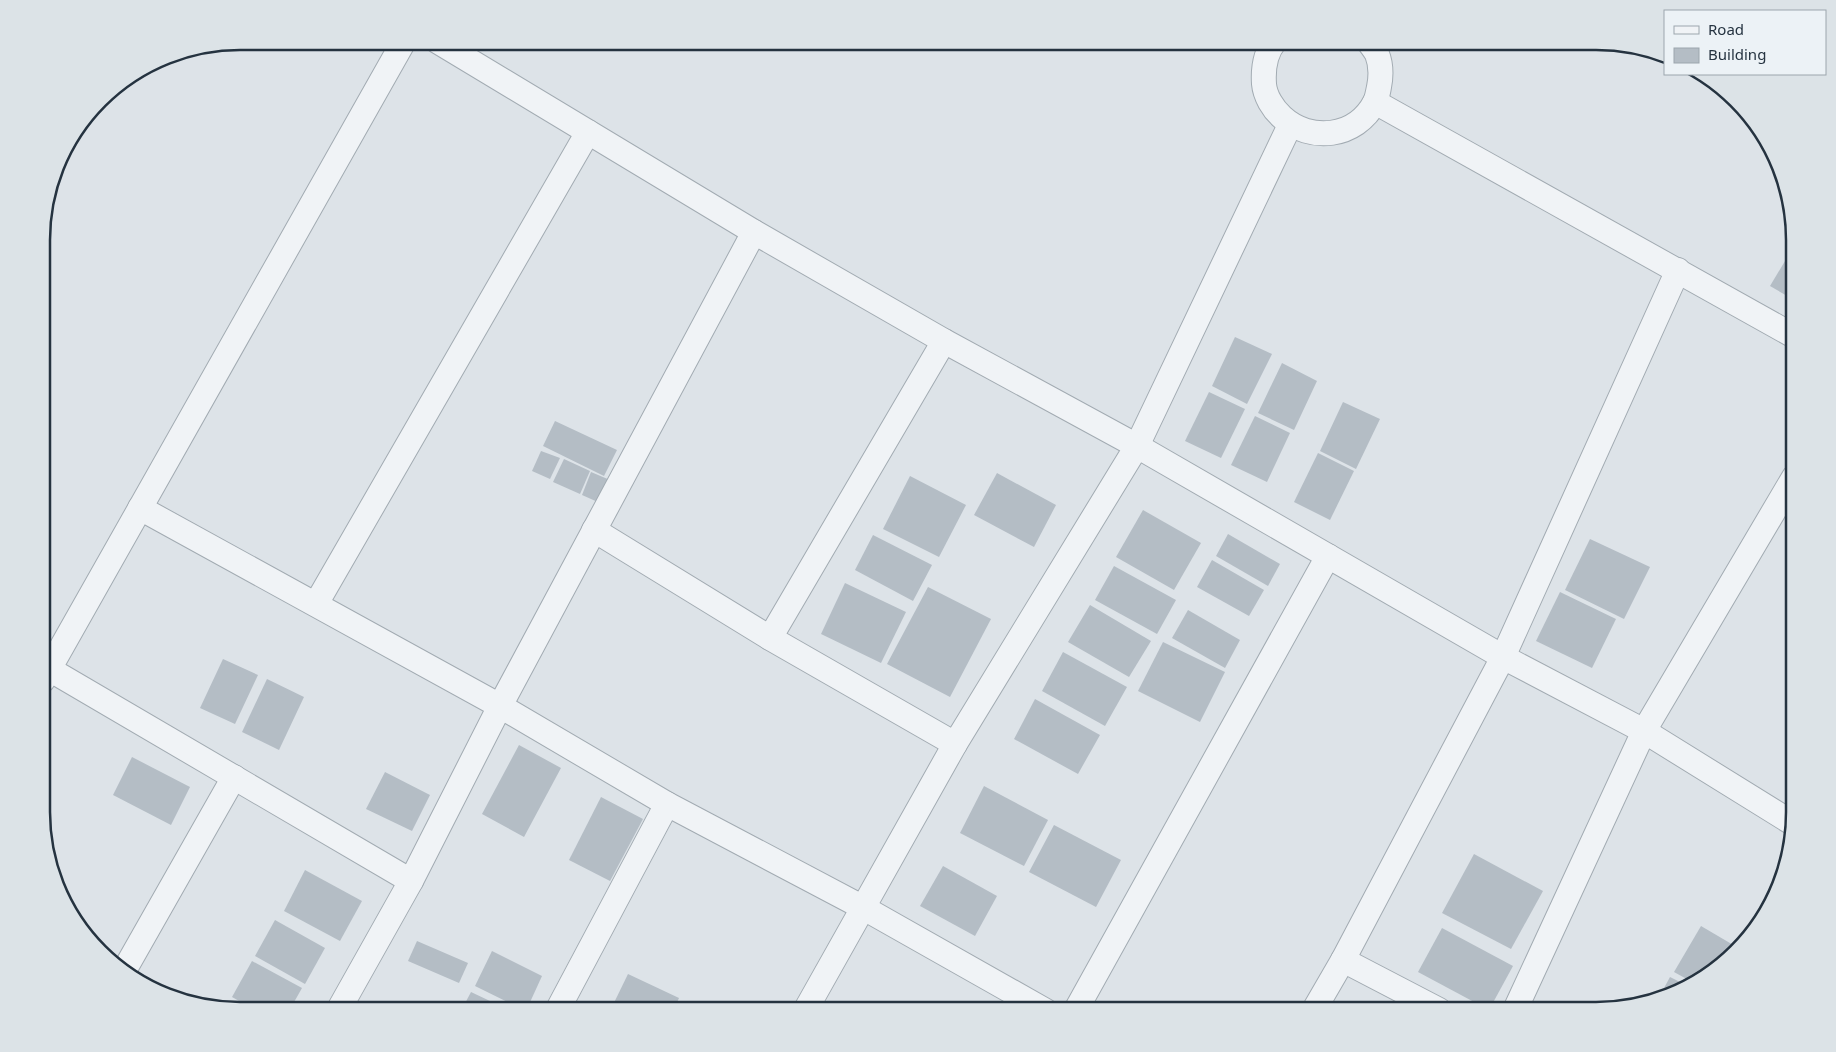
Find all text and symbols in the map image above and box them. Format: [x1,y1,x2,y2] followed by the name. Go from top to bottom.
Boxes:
[1664,10,1826,75] legend
[1708,19,1744,39] text: Road
[1708,44,1766,64] text: Building

